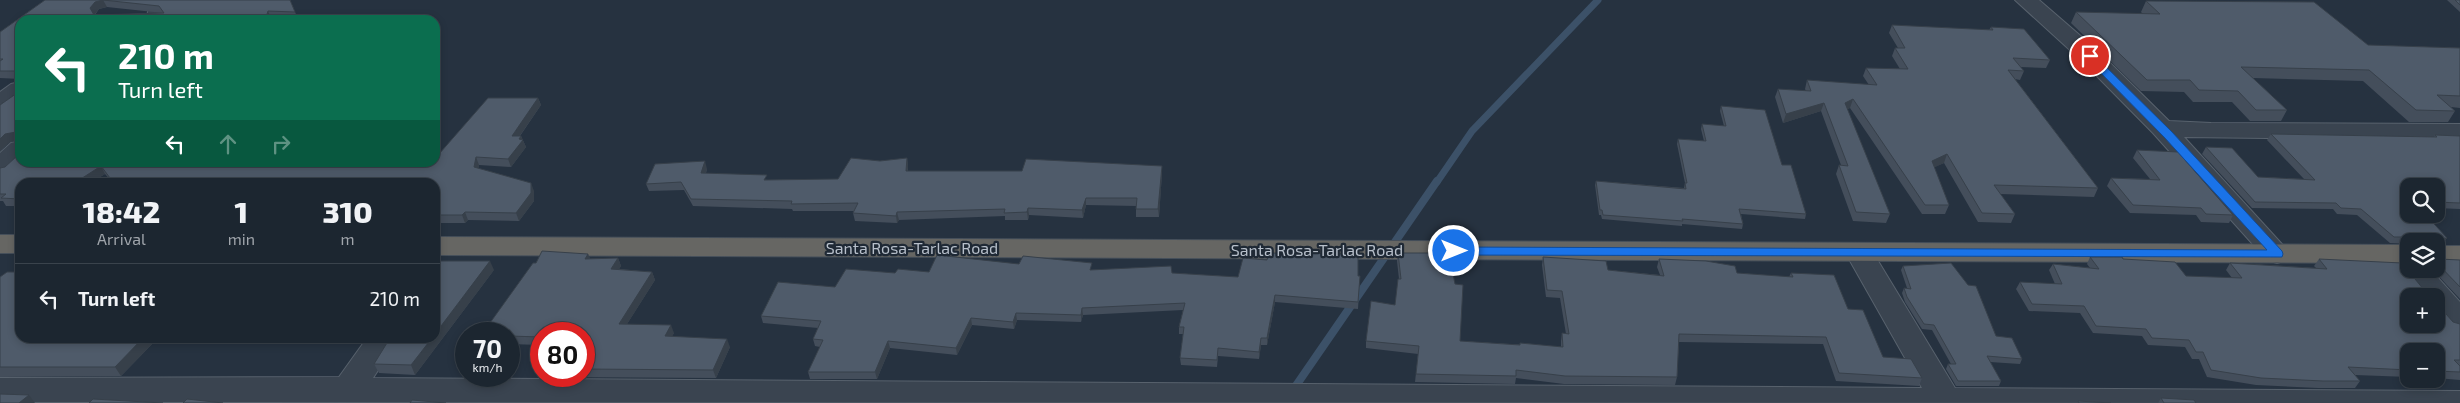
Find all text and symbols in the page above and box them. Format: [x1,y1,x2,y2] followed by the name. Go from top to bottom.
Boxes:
[118,34,214,76] text: 210 m
[35,35,100,100] icon: left
[2069,35,2111,77] pin
[2076,42,2104,70] icon: arrive
[118,76,203,102] text: Turn left
[161,130,189,158] icon: left
[214,130,242,158] icon: ahead
[267,130,295,158] icon: right
[2400,178,2445,388] map controls
[2400,178,2445,223] button: search
[82,193,160,229] text: 18:42
[235,193,248,229] text: 1
[322,193,373,229] text: 310
[1427,224,1479,276] position arrow
[97,229,146,248] text: Arrival
[228,229,255,248] text: min
[340,229,354,248] text: m
[2400,233,2445,278] button: layers
[826,238,998,257] street label: Santa Rosa-Tarlac Road
[1231,240,1403,259] street label: Santa Rosa-Tarlac Road
[35,285,63,313] icon: left
[78,287,155,310] text: Turn left
[369,287,420,310] text: 210 m
[2400,288,2445,333] button: +
[530,322,595,387] speed limit sign: 80
[473,333,502,363] text: 70
[2400,343,2445,388] button: −
[473,360,502,374] text: km/h

